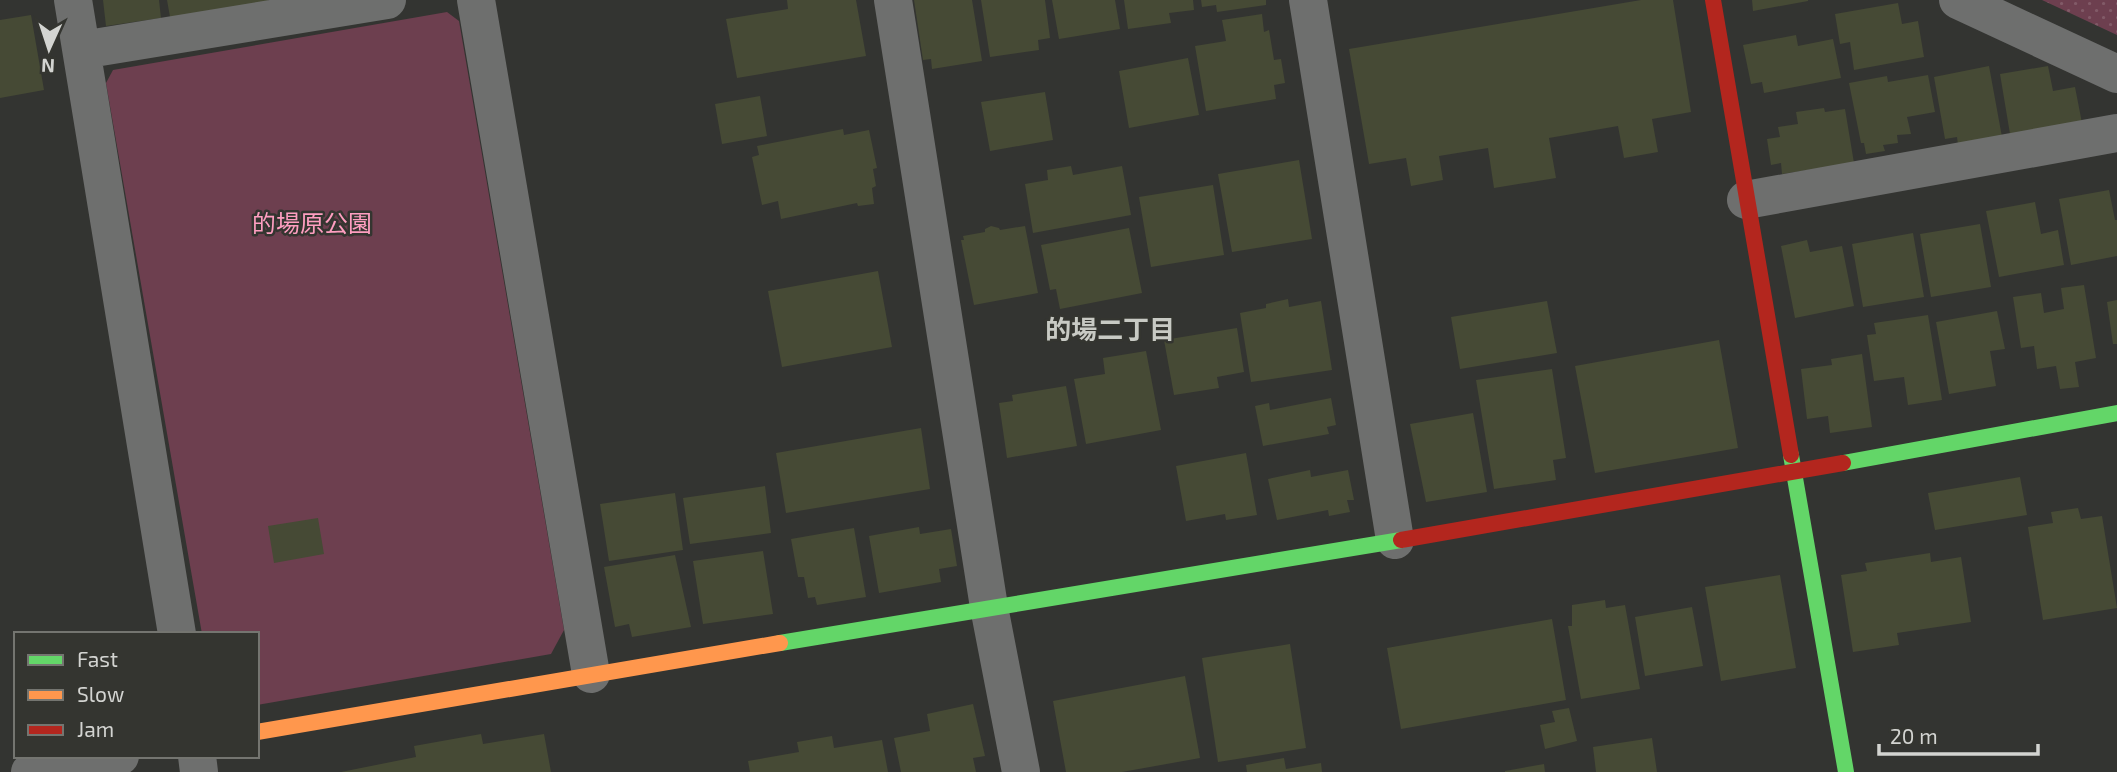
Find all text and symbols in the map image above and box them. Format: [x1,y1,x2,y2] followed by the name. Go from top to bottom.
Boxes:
[14,14,84,84] north arrow
[41,55,56,78] text: N
[252,208,372,237] park label: 的場原公園
[1045,313,1175,344] district label: 的場二丁目
[14,632,259,758] legend
[77,646,118,671] text: Fast
[77,681,124,706] text: Slow
[1879,712,2038,756] scale bar
[77,716,114,741] text: Jam
[1890,723,1938,748] text: 20 m

